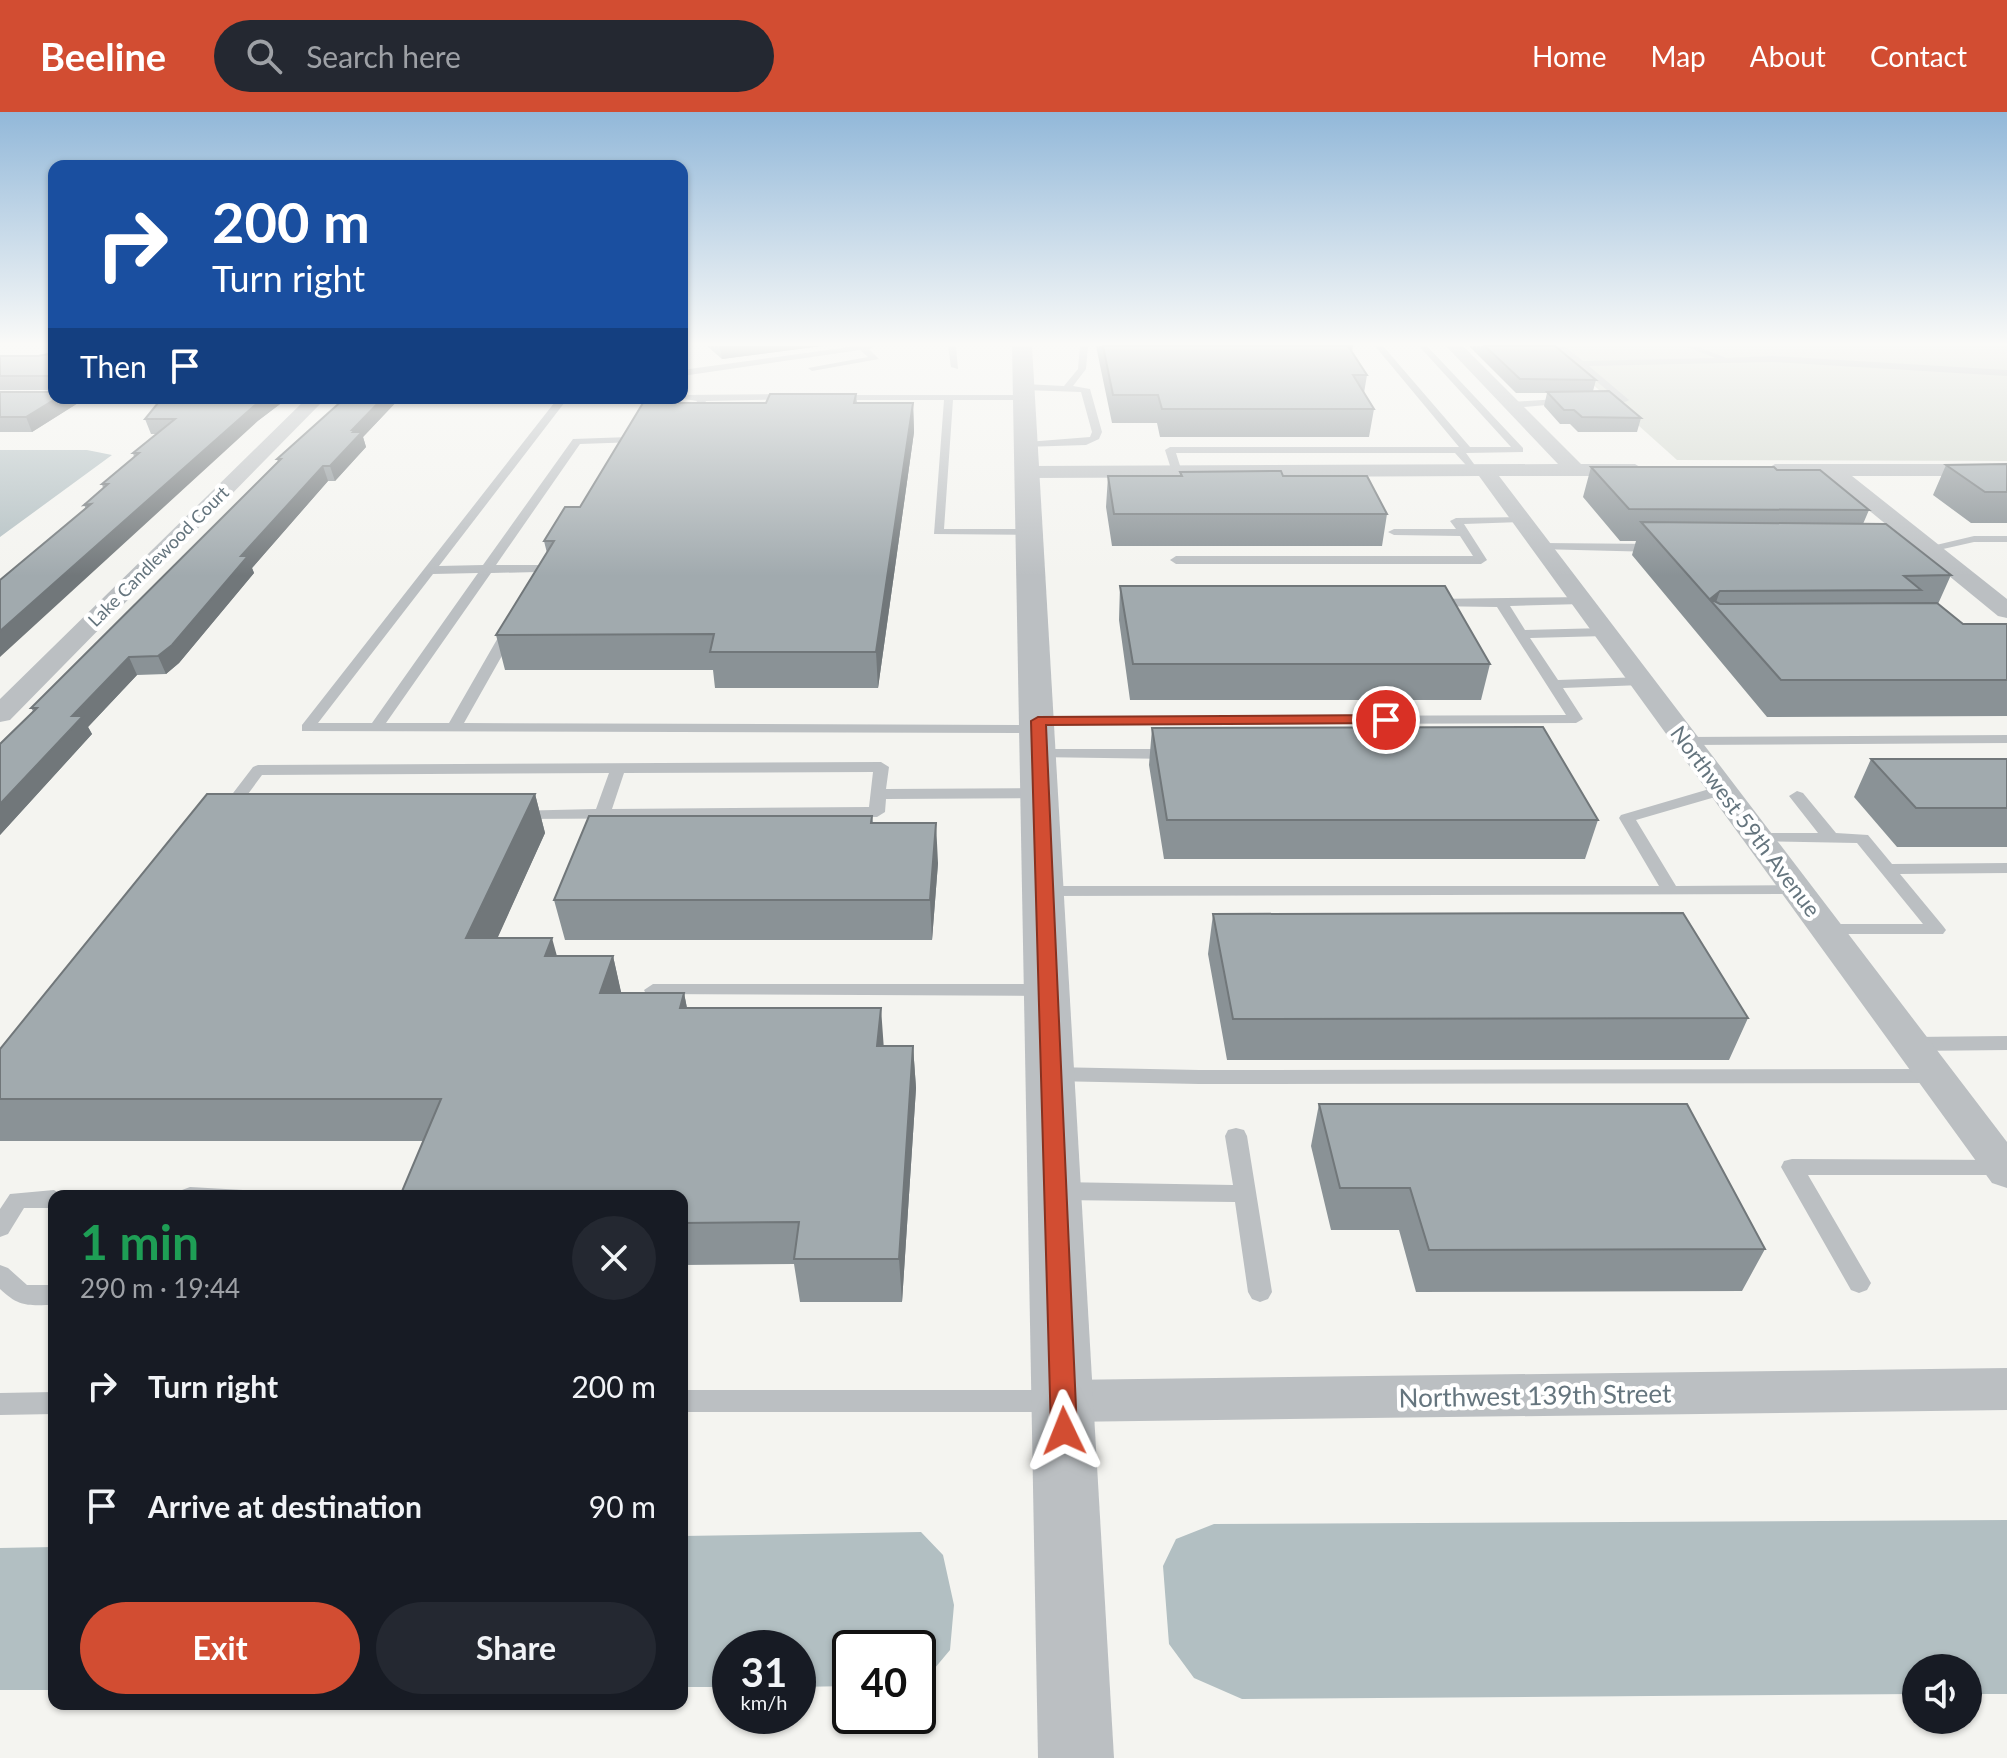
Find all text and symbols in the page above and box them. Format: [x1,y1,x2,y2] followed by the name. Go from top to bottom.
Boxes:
[214,20,774,92] search box
[40,33,166,79] text: Beeline
[242,34,286,78] icon: search
[306,38,461,74] text: Search here
[1532,39,1607,73] text: Home
[1651,39,1706,73] text: Map
[1750,39,1826,73] text: About
[1870,39,1967,73] text: Contact
[212,188,370,255] text: 200 m
[80,192,184,296] icon: right
[212,256,365,300] text: Turn right
[163,344,207,388] icon: arrive
[80,348,147,384] text: Then
[83,481,233,631] street label: Lake Candlewood Court
[1352,686,1420,754] pin
[1364,698,1408,742] icon: arrive
[1665,720,1827,922] street label: Northwest 59th Avenue
[80,1213,199,1270] text: 1 min
[572,1216,656,1300] button: close
[80,1272,240,1304] text: 290 m · 19:44
[80,1364,124,1408] icon: right
[148,1368,278,1404] text: Turn right
[571,1368,656,1404] text: 200 m
[1398,1377,1672,1413] street label: Northwest 139th Street
[1022,1389,1106,1473] position arrow
[80,1484,124,1528] icon: arrive
[148,1488,422,1524] text: Arrive at destination
[589,1488,656,1524] text: 90 m
[80,1602,360,1694] button: Exit
[376,1602,656,1694] button: Share
[832,1630,936,1734] speed limit sign: 40
[741,1648,787,1696] text: 31
[1902,1654,1982,1734] map controls
[1902,1654,1982,1734] button: sound
[741,1690,787,1714] text: km/h

